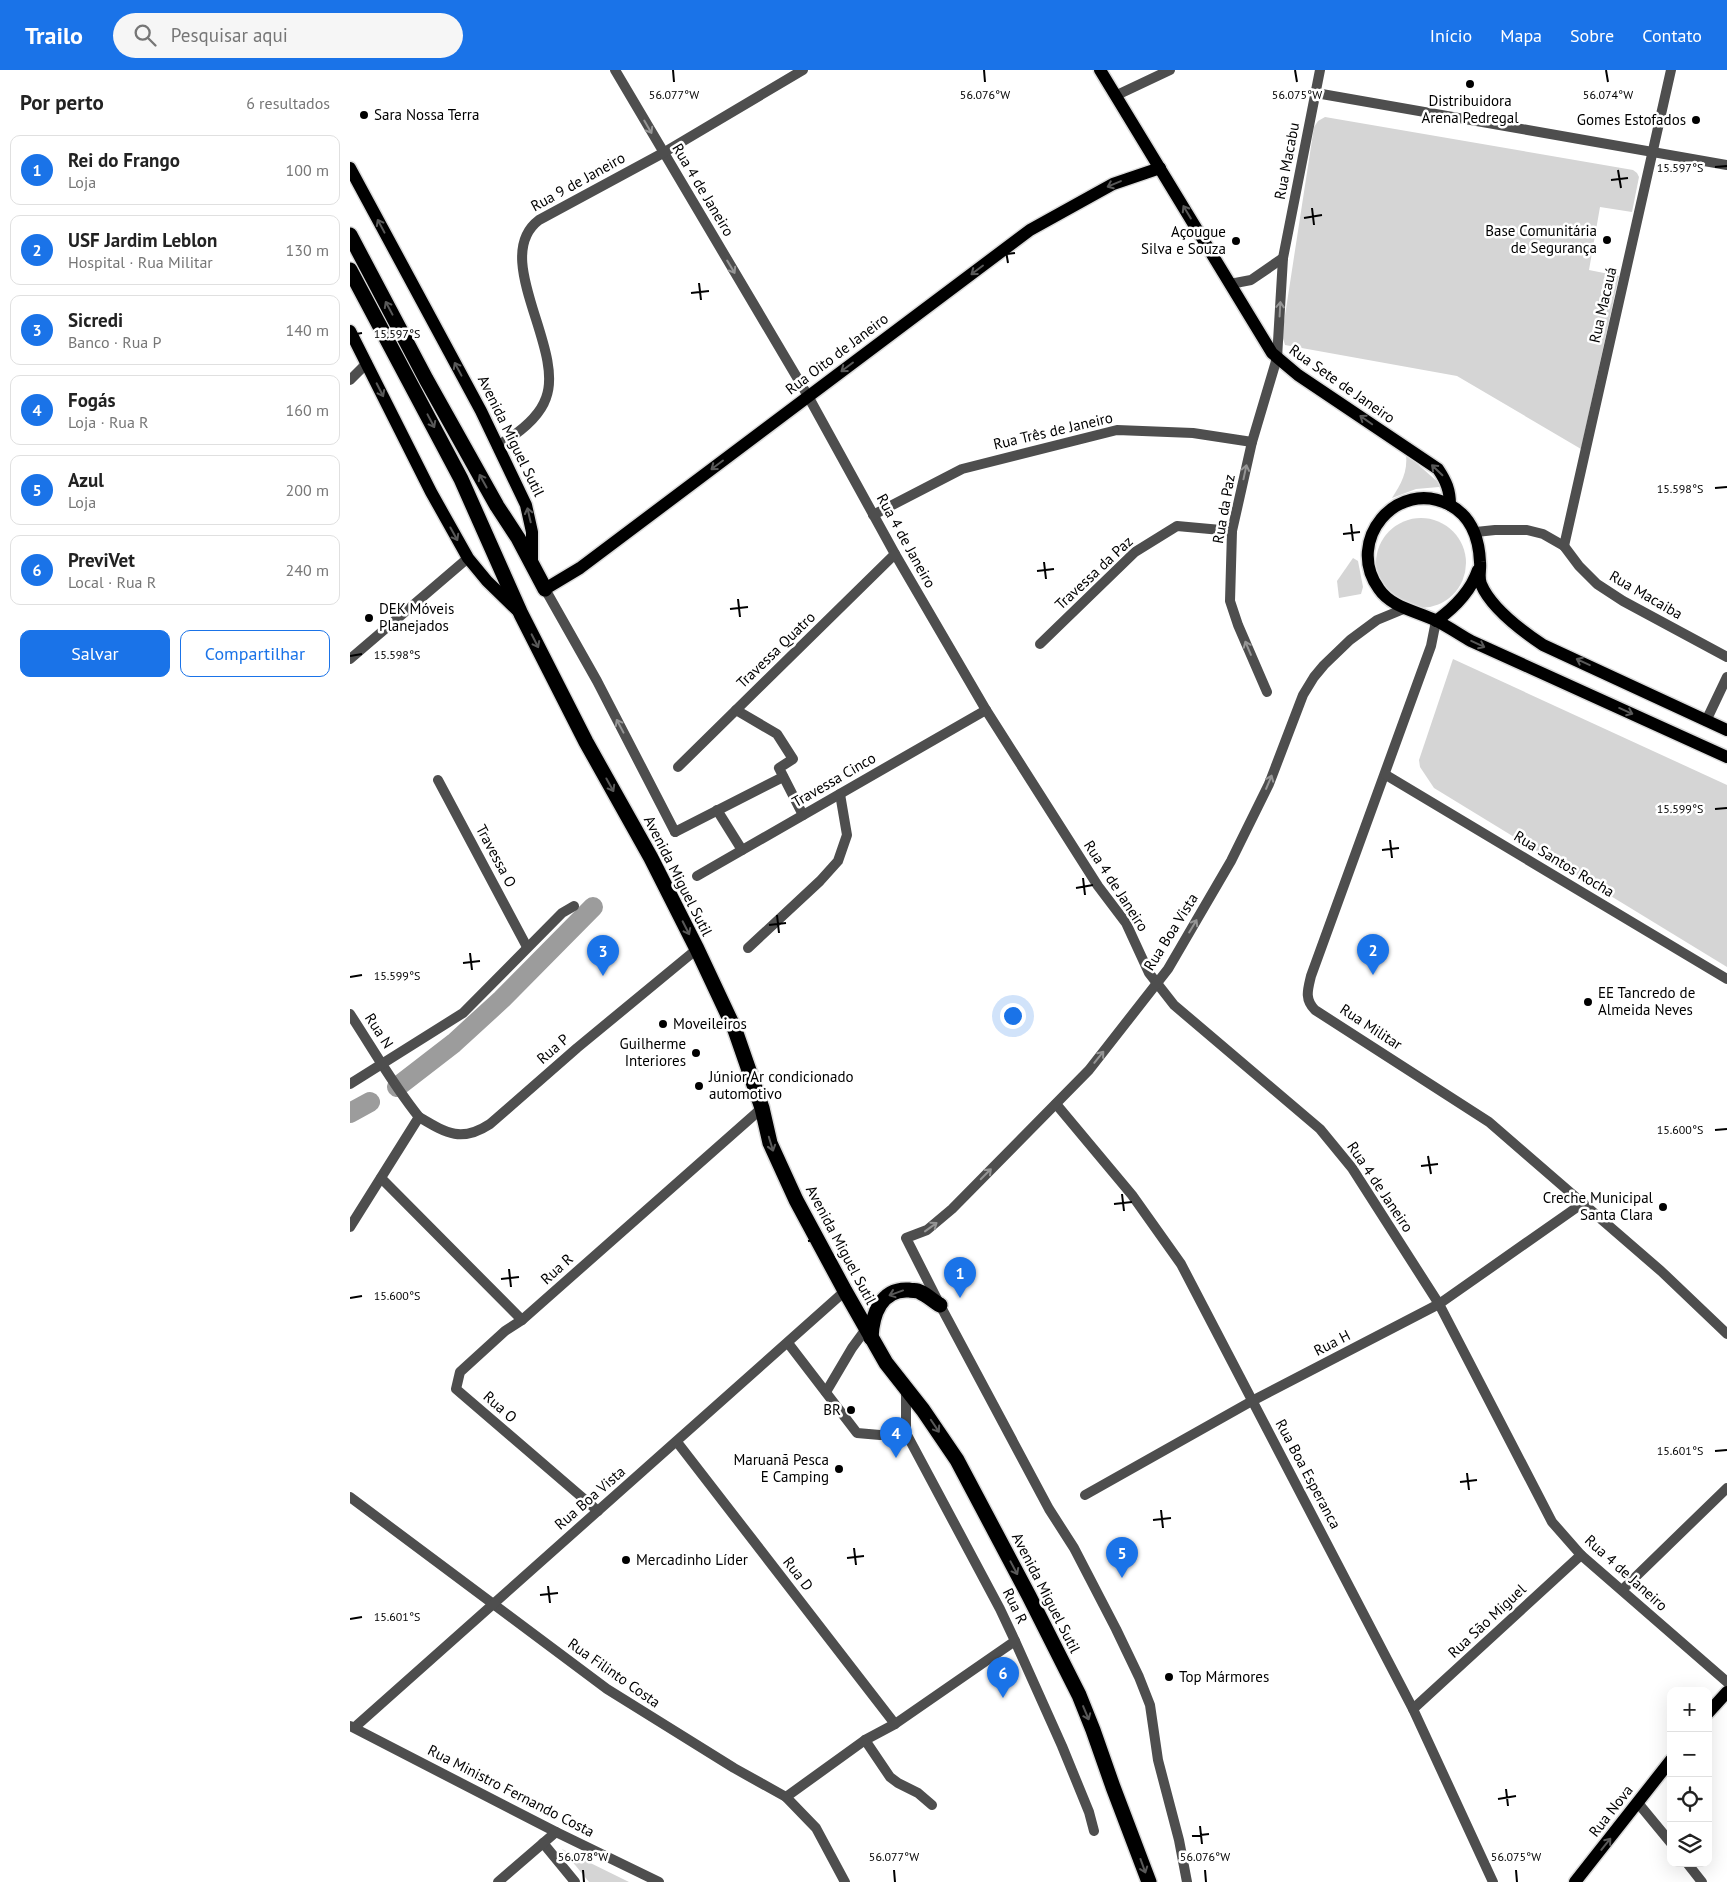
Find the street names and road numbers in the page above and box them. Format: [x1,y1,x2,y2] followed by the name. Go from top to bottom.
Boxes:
[1270,121,1303,201] street label: Rua Macabu
[668,140,739,240] street label: Rua 4 de Janeiro
[527,148,628,215] street label: Rua 9 de Janeiro
[1585,265,1620,345] street label: Rua Macauá
[781,309,892,399] street label: Rua Oito de Janeiro
[1286,340,1399,427] street label: Rua Sete de Janeiro
[474,372,549,500] street label: Avenida Miguel Sutil
[991,408,1115,454] street label: Rua Três de Janeiro
[1208,473,1239,545] street label: Rua da Paz
[873,490,940,591] street label: Rua 4 de Janeiro
[1051,532,1137,614] street label: Travessa da Paz
[1606,566,1686,623] street label: Rua Macaiba
[732,607,819,692] street label: Travessa Quatro
[789,748,879,811] street label: Travessa Cinco
[640,813,717,940] street label: Avenida Miguel Sutil
[472,821,521,890] street label: Travessa O
[1511,826,1618,901] street label: Rua Santos Rocha
[1080,837,1153,935] street label: Rua 4 de Janeiro
[1139,890,1202,974] street label: Rua Boa Vista
[1337,999,1406,1054] street label: Rua Militar
[361,1009,398,1052] street label: Rua N
[533,1029,573,1068] street label: Rua P
[1343,1138,1418,1236] street label: Rua 4 de Janeiro
[802,1182,881,1308] street label: Avenida Miguel Sutil
[536,1249,577,1288] street label: Rua R
[1310,1325,1353,1360] street label: Rua H
[480,1387,521,1426] street label: Rua O
[1272,1416,1345,1532] street label: Rua Boa Esperanca
[550,1462,629,1533] street label: Rua Boa Vista
[1008,1530,1085,1657] street label: Avenida Miguel Sutil
[1581,1530,1672,1615] street label: Rua 4 de Janeiro
[779,1553,818,1595] street label: Rua D
[1444,1579,1530,1662] street label: Rua São Miguel
[999,1585,1032,1627] street label: Rua R
[564,1634,664,1712] street label: Rua Filinto Costa
[425,1740,598,1841] street label: Rua Ministro Fernando Costa
[1584,1781,1637,1841] street label: Rua Nova

